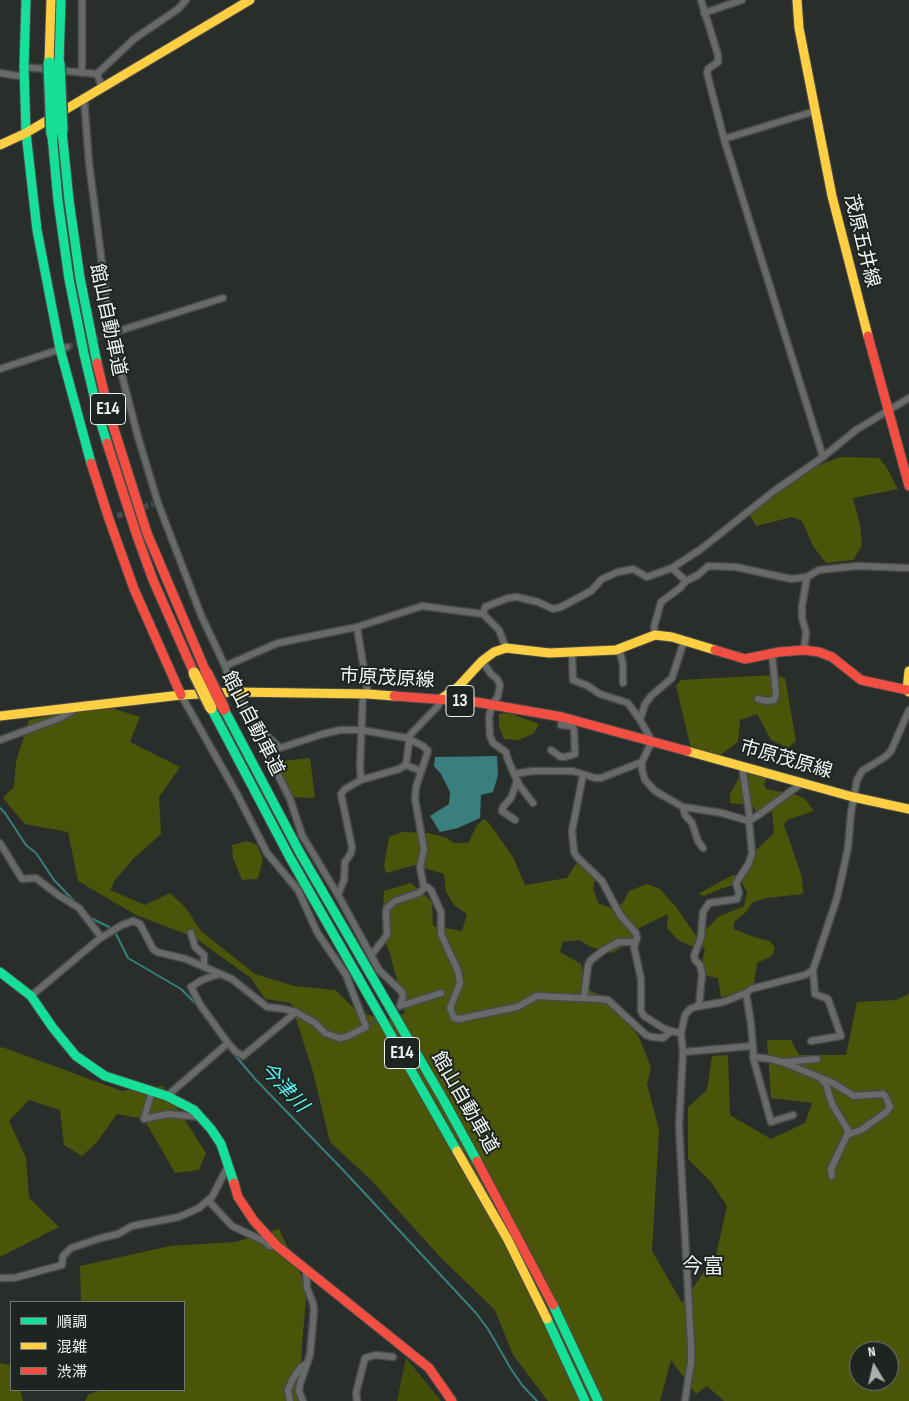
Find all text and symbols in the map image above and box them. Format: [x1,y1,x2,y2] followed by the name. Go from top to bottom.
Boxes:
[838,192,884,290] street label: 茂原五井線
[84,262,130,378] street label: 館山自動車道
[90,394,126,424] road number: E14
[339,665,435,693] street label: 市原茂原線
[216,668,288,780] street label: 館山自動車道
[446,686,474,716] road number: 13
[737,736,835,784] street label: 市原茂原線
[384,1038,420,1068] road number: E14
[426,1048,502,1158] street label: 館山自動車道
[254,1058,312,1118] water label: 今津川
[682,1255,724,1281] district label: 今富
[10,1301,185,1391] legend
[57,1313,87,1332] text: 順調
[57,1338,87,1357] text: 混雑
[849,1341,899,1391] north arrow
[867,1343,877,1361] text: N
[57,1363,87,1382] text: 渋滞

